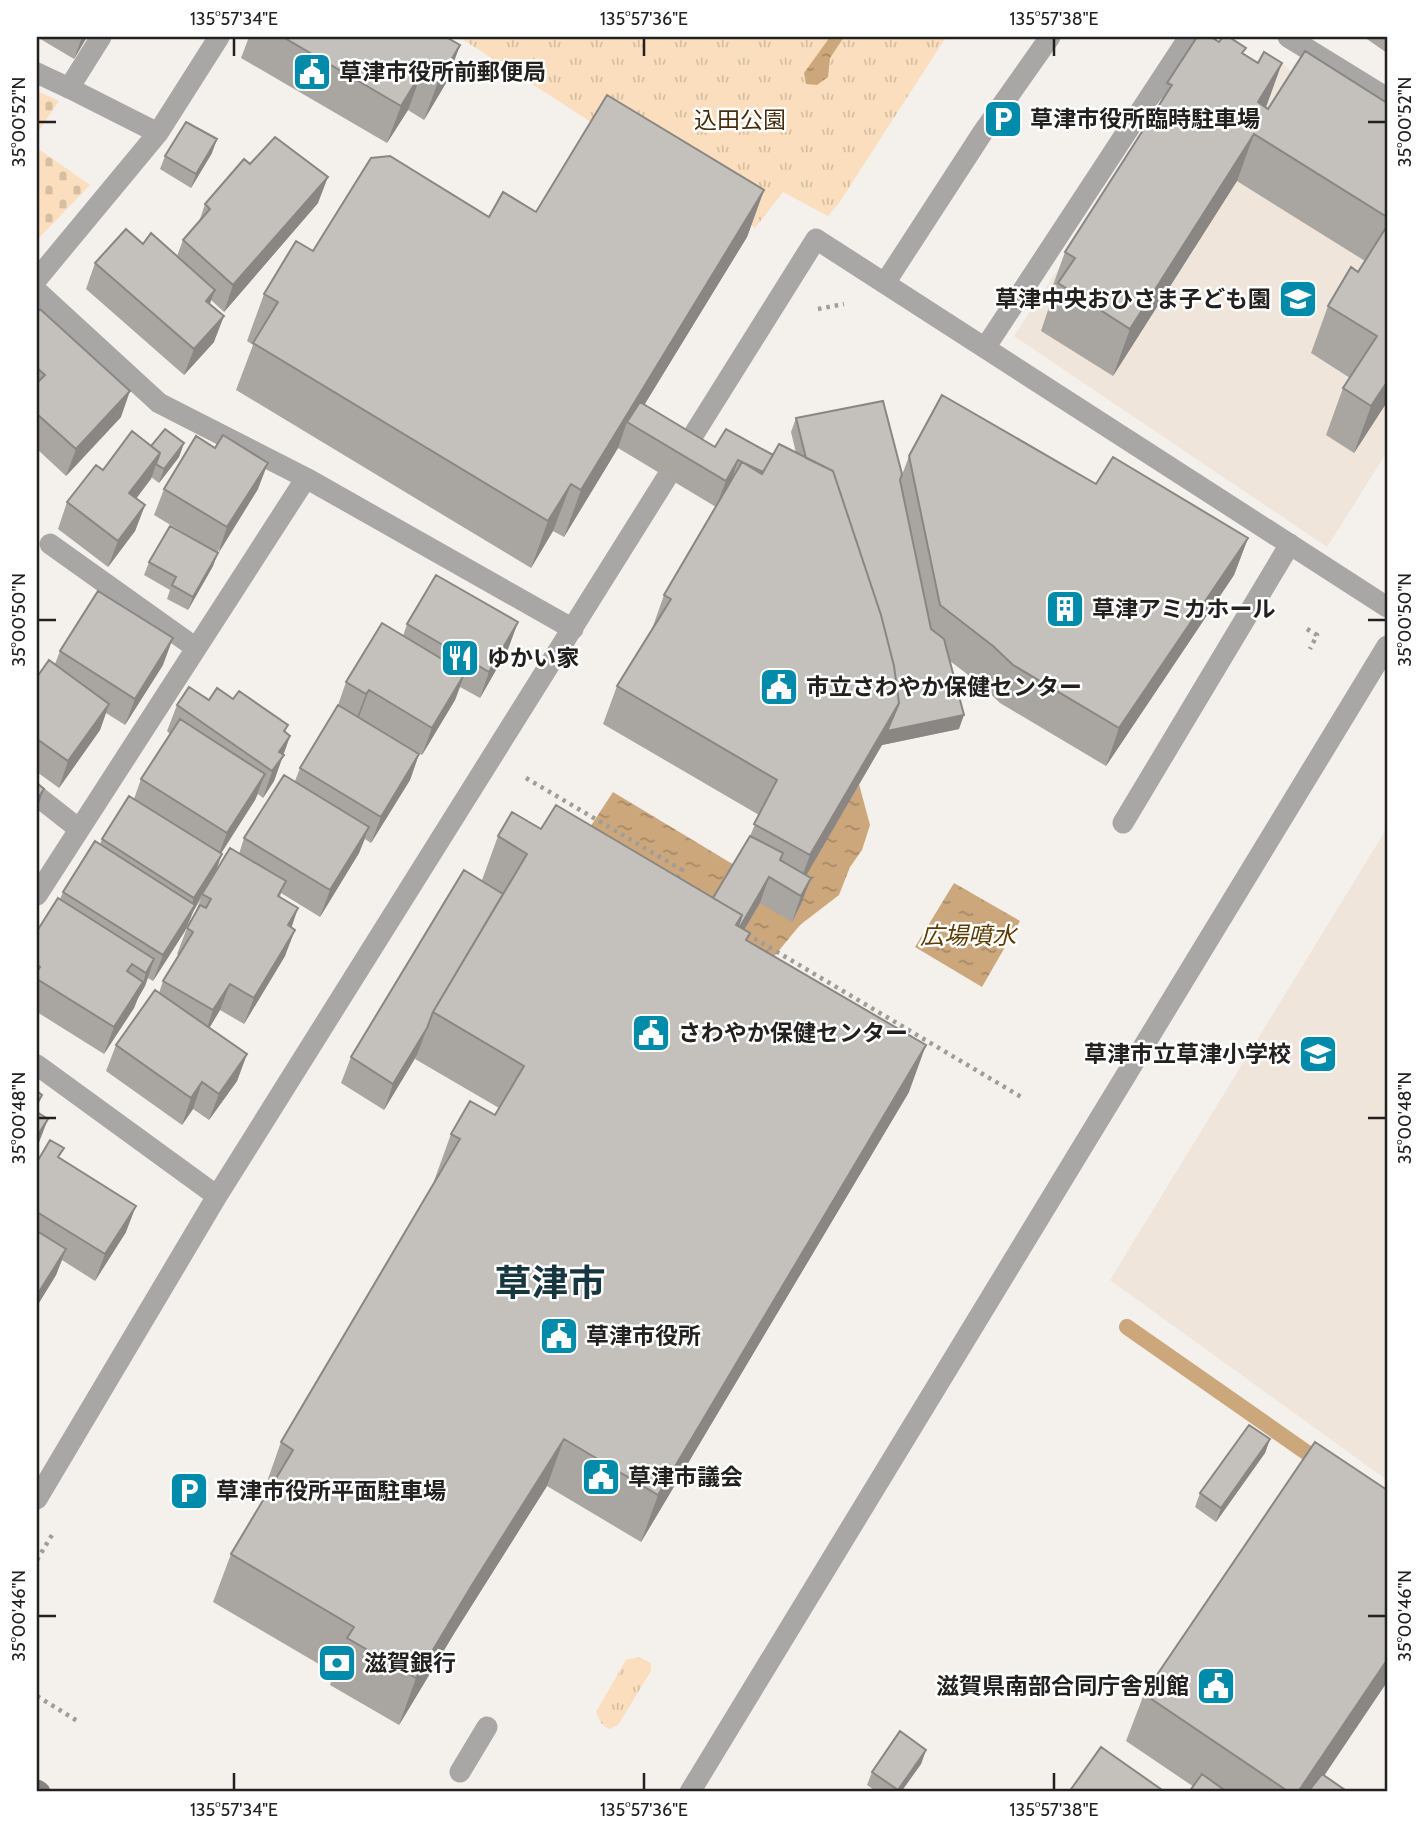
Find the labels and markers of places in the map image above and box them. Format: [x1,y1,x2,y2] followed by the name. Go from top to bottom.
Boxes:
[291,51,333,93] public building icon: 草津市役所前郵便局
[339,58,546,86] place label: 草津市役所前郵便局
[982,98,1024,140] parking icon: 草津市役所臨時駐車場
[1030,105,1260,133] place label: 草津市役所臨時駐車場
[1277,278,1319,320] school or university icon: 草津中央おひさま子ども園
[995,285,1271,313] place label: 草津中央おひさま子ども園
[1044,588,1086,630] building icon: 草津アミカホール
[1092,595,1276,623] place label: 草津アミカホール
[439,637,481,679] restaurant icon: ゆかい家
[487,644,579,672] place label: ゆかい家
[758,666,800,708] public building icon: 市立さわやか保健センター
[806,673,1082,701] place label: 市立さわやか保健センター
[630,1012,672,1054] public building icon: さわやか保健センター
[678,1019,908,1047] place label: さわやか保健センター
[1297,1033,1339,1075] school or university icon: 草津市立草津小学校
[1084,1040,1291,1068] place label: 草津市立草津小学校
[538,1315,580,1357] public building icon: 草津市役所
[586,1322,701,1350] place label: 草津市役所
[580,1456,622,1498] public building icon: 草津市議会
[628,1463,743,1491] place label: 草津市議会
[168,1470,210,1512] parking icon: 草津市役所平面駐車場
[216,1477,446,1505] place label: 草津市役所平面駐車場
[316,1642,358,1684] bank icon: 滋賀銀行
[364,1649,456,1677] place label: 滋賀銀行
[1195,1665,1237,1707] public building icon: 滋賀県南部合同庁舎別館
[936,1672,1189,1700] place label: 滋賀県南部合同庁舎別館

